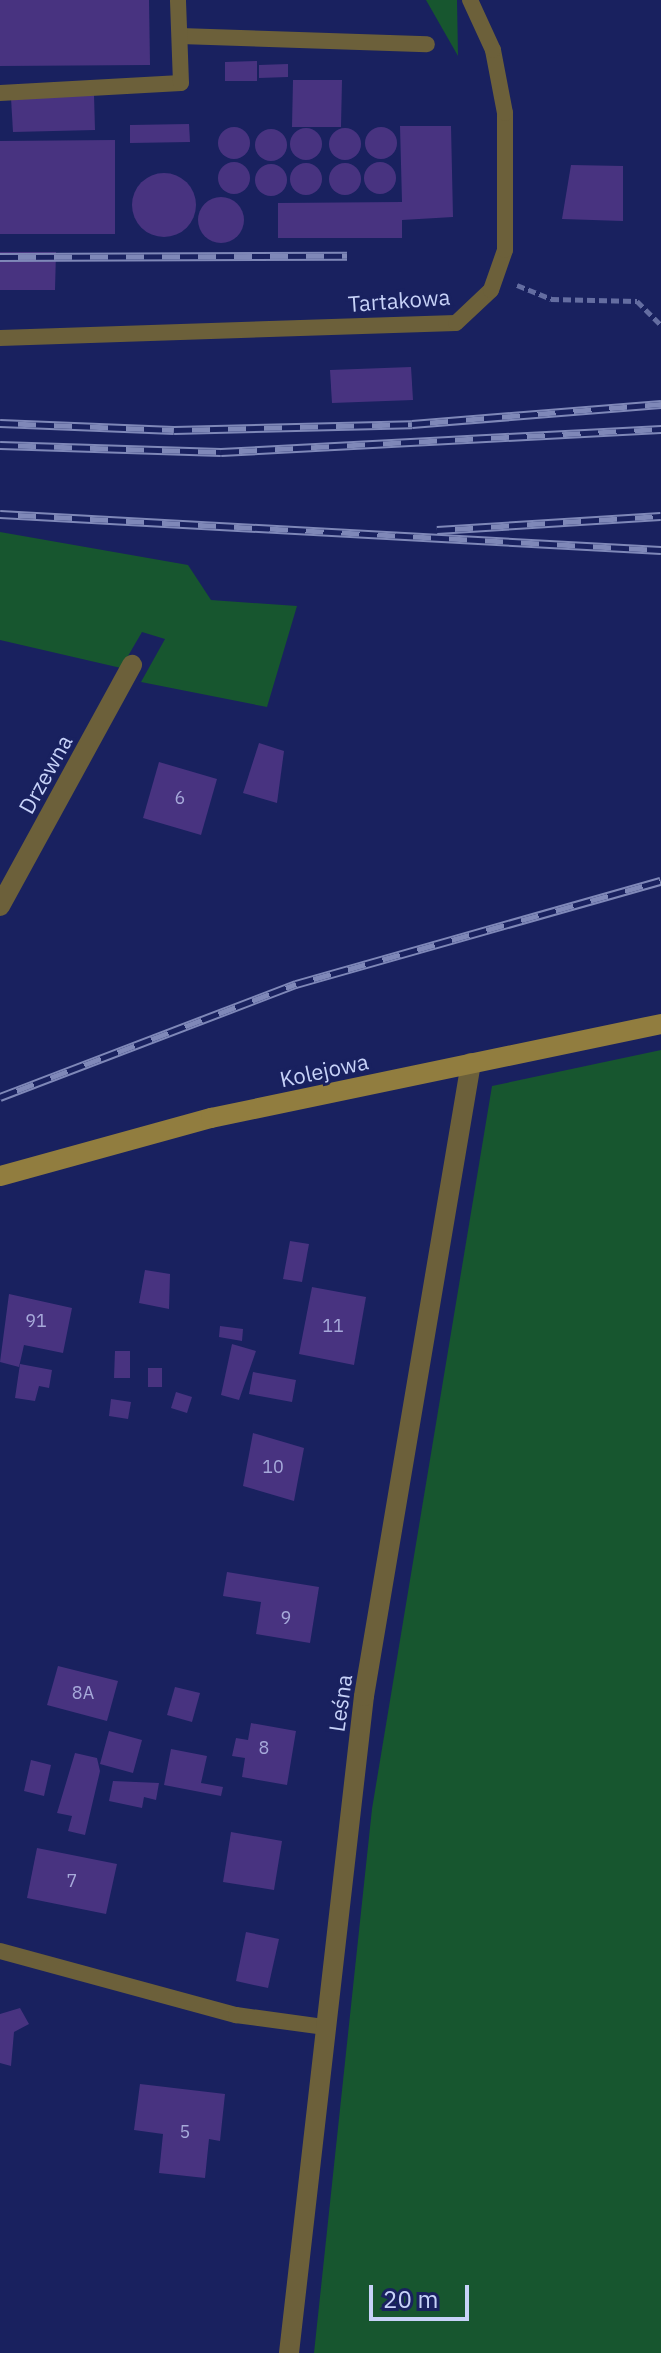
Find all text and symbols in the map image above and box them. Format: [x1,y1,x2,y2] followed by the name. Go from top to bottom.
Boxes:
[347,283,451,317] street label: Tartakowa
[13,730,77,818] street label: Drzewna
[175,787,185,809] house number: 6
[277,1048,371,1092] street label: Kolejowa
[25,1310,47,1332] house number: 91
[322,1315,344,1337] house number: 11
[262,1456,284,1478] house number: 10
[281,1607,291,1629] house number: 9
[323,1673,357,1733] street label: Leśna
[72,1682,94,1704] house number: 8A
[259,1737,269,1759] house number: 8
[67,1870,77,1892] house number: 7
[180,2121,190,2143] house number: 5
[373,2269,473,2319] scale bar
[383,2283,438,2315] text: 20 m

